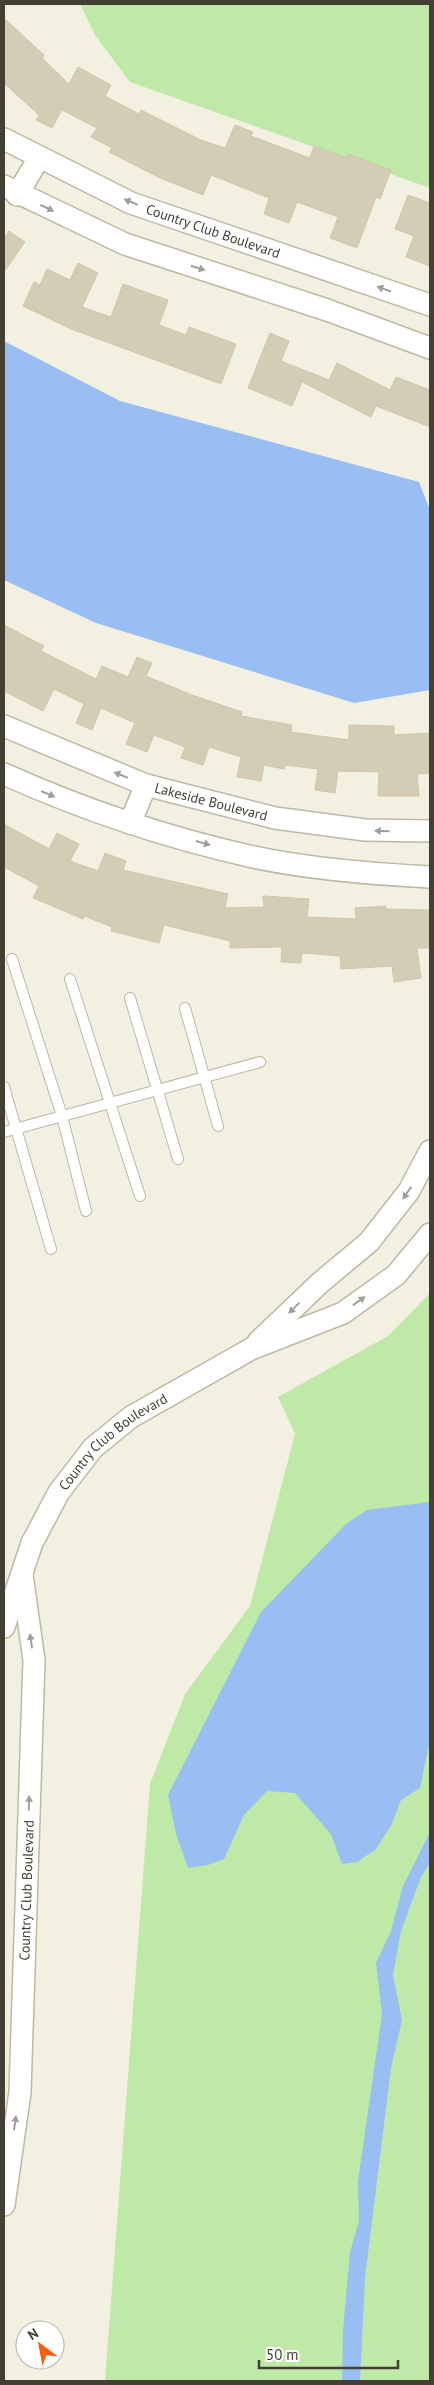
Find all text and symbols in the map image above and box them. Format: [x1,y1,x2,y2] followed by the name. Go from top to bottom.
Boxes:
[124,198,138,206] one-way arrow
[144,200,283,262] street label: Country Club Boulevard
[40,205,54,213] one-way arrow
[191,264,206,272] one-way arrow
[376,285,391,293] one-way arrow
[113,771,128,779] one-way arrow
[153,779,269,825] street label: Lakeside Boulevard
[41,790,55,798] one-way arrow
[373,826,389,834] one-way arrow
[195,840,210,848] one-way arrow
[402,1187,412,1200] one-way arrow
[352,1296,366,1306] one-way arrow
[288,1302,300,1314] one-way arrow
[55,1389,171,1494] street label: Country Club Boulevard
[27,1632,35,1648] one-way arrow
[25,1795,33,1811] one-way arrow
[15,1820,38,1961] street label: Country Club Boulevard
[12,2114,20,2130] one-way arrow
[15,2320,65,2370] north arrow
[24,2324,42,2344] text: N
[259,2338,398,2370] scale bar
[266,2345,299,2364] text: 50 m

